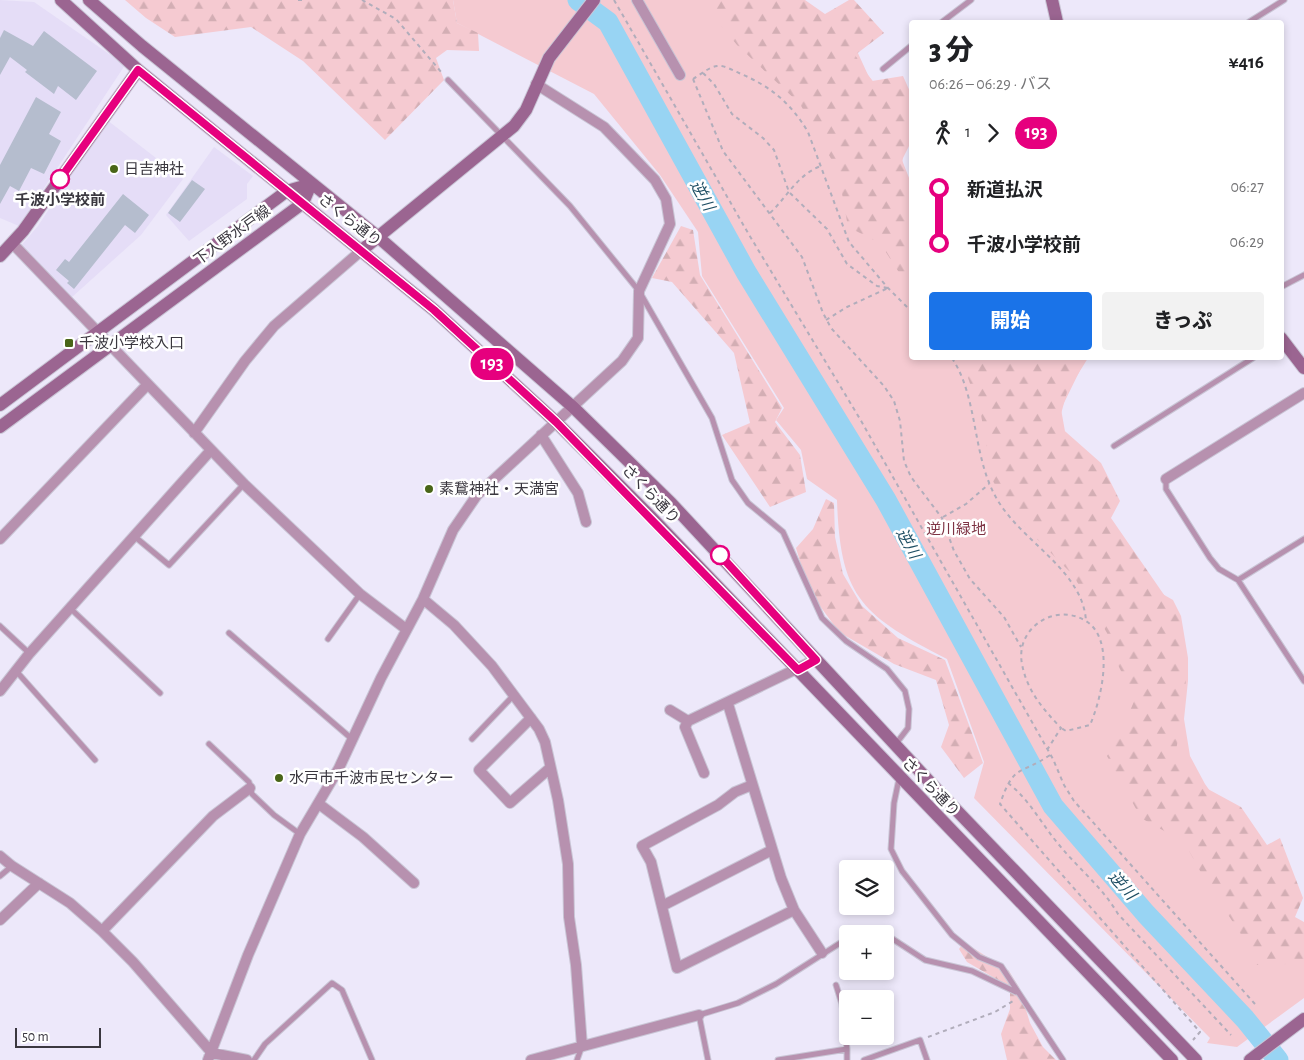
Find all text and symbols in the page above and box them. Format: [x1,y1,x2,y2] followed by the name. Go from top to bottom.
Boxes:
[929,37,973,65] text: 3 分
[1228,53,1264,72] text: ¥416
[929,76,1052,92] text: 06:26 – 06:29 · バス
[929,119,957,147] icon: walk
[979,119,1007,147] icon: forward
[965,124,971,140] text: 1
[1025,124,1047,142] text: 193
[124,161,184,177] place label: 日吉神社
[108,163,120,175] marker: 日吉神社
[50,169,70,189] marker: 千波小学校前
[687,177,719,215] water label: 逆川
[1230,179,1264,195] text: 06:27
[967,181,1043,200] text: 新道払沢
[15,191,105,208] place label: 千波小学校前
[316,191,384,249] street label: さくら通り
[191,202,273,268] street label: 下入野水戸線
[1230,234,1264,250] text: 06:29
[967,236,1081,255] text: 千波小学校前
[929,292,1092,350] button: 開始
[1102,292,1264,350] button: きっぷ
[79,335,184,351] place label: 千波小学校入口
[63,337,75,349] marker: 千波小学校入口
[463,348,521,380] line badge: 193
[481,355,503,373] text: 193
[619,461,683,527] street label: さくら通り
[439,480,559,497] place label: 素鵞神社・天満宮
[423,483,435,495] marker: 素鵞神社・天満宮
[926,521,986,537] park label: 逆川緑地
[893,525,925,563] water label: 逆川
[710,545,730,565] unlabelled marker
[899,754,963,820] street label: さくら通り
[289,770,454,786] place label: 水戸市千波市民センター
[273,772,285,784] marker: 水戸市千波市民センター
[839,860,894,1045] map controls
[839,860,894,915] button: layers
[1106,868,1141,904] water label: 逆川
[839,925,894,980] button: +
[839,990,894,1045] button: −
[15,1025,101,1048] scale bar
[22,1030,49,1044] text: 50 m

